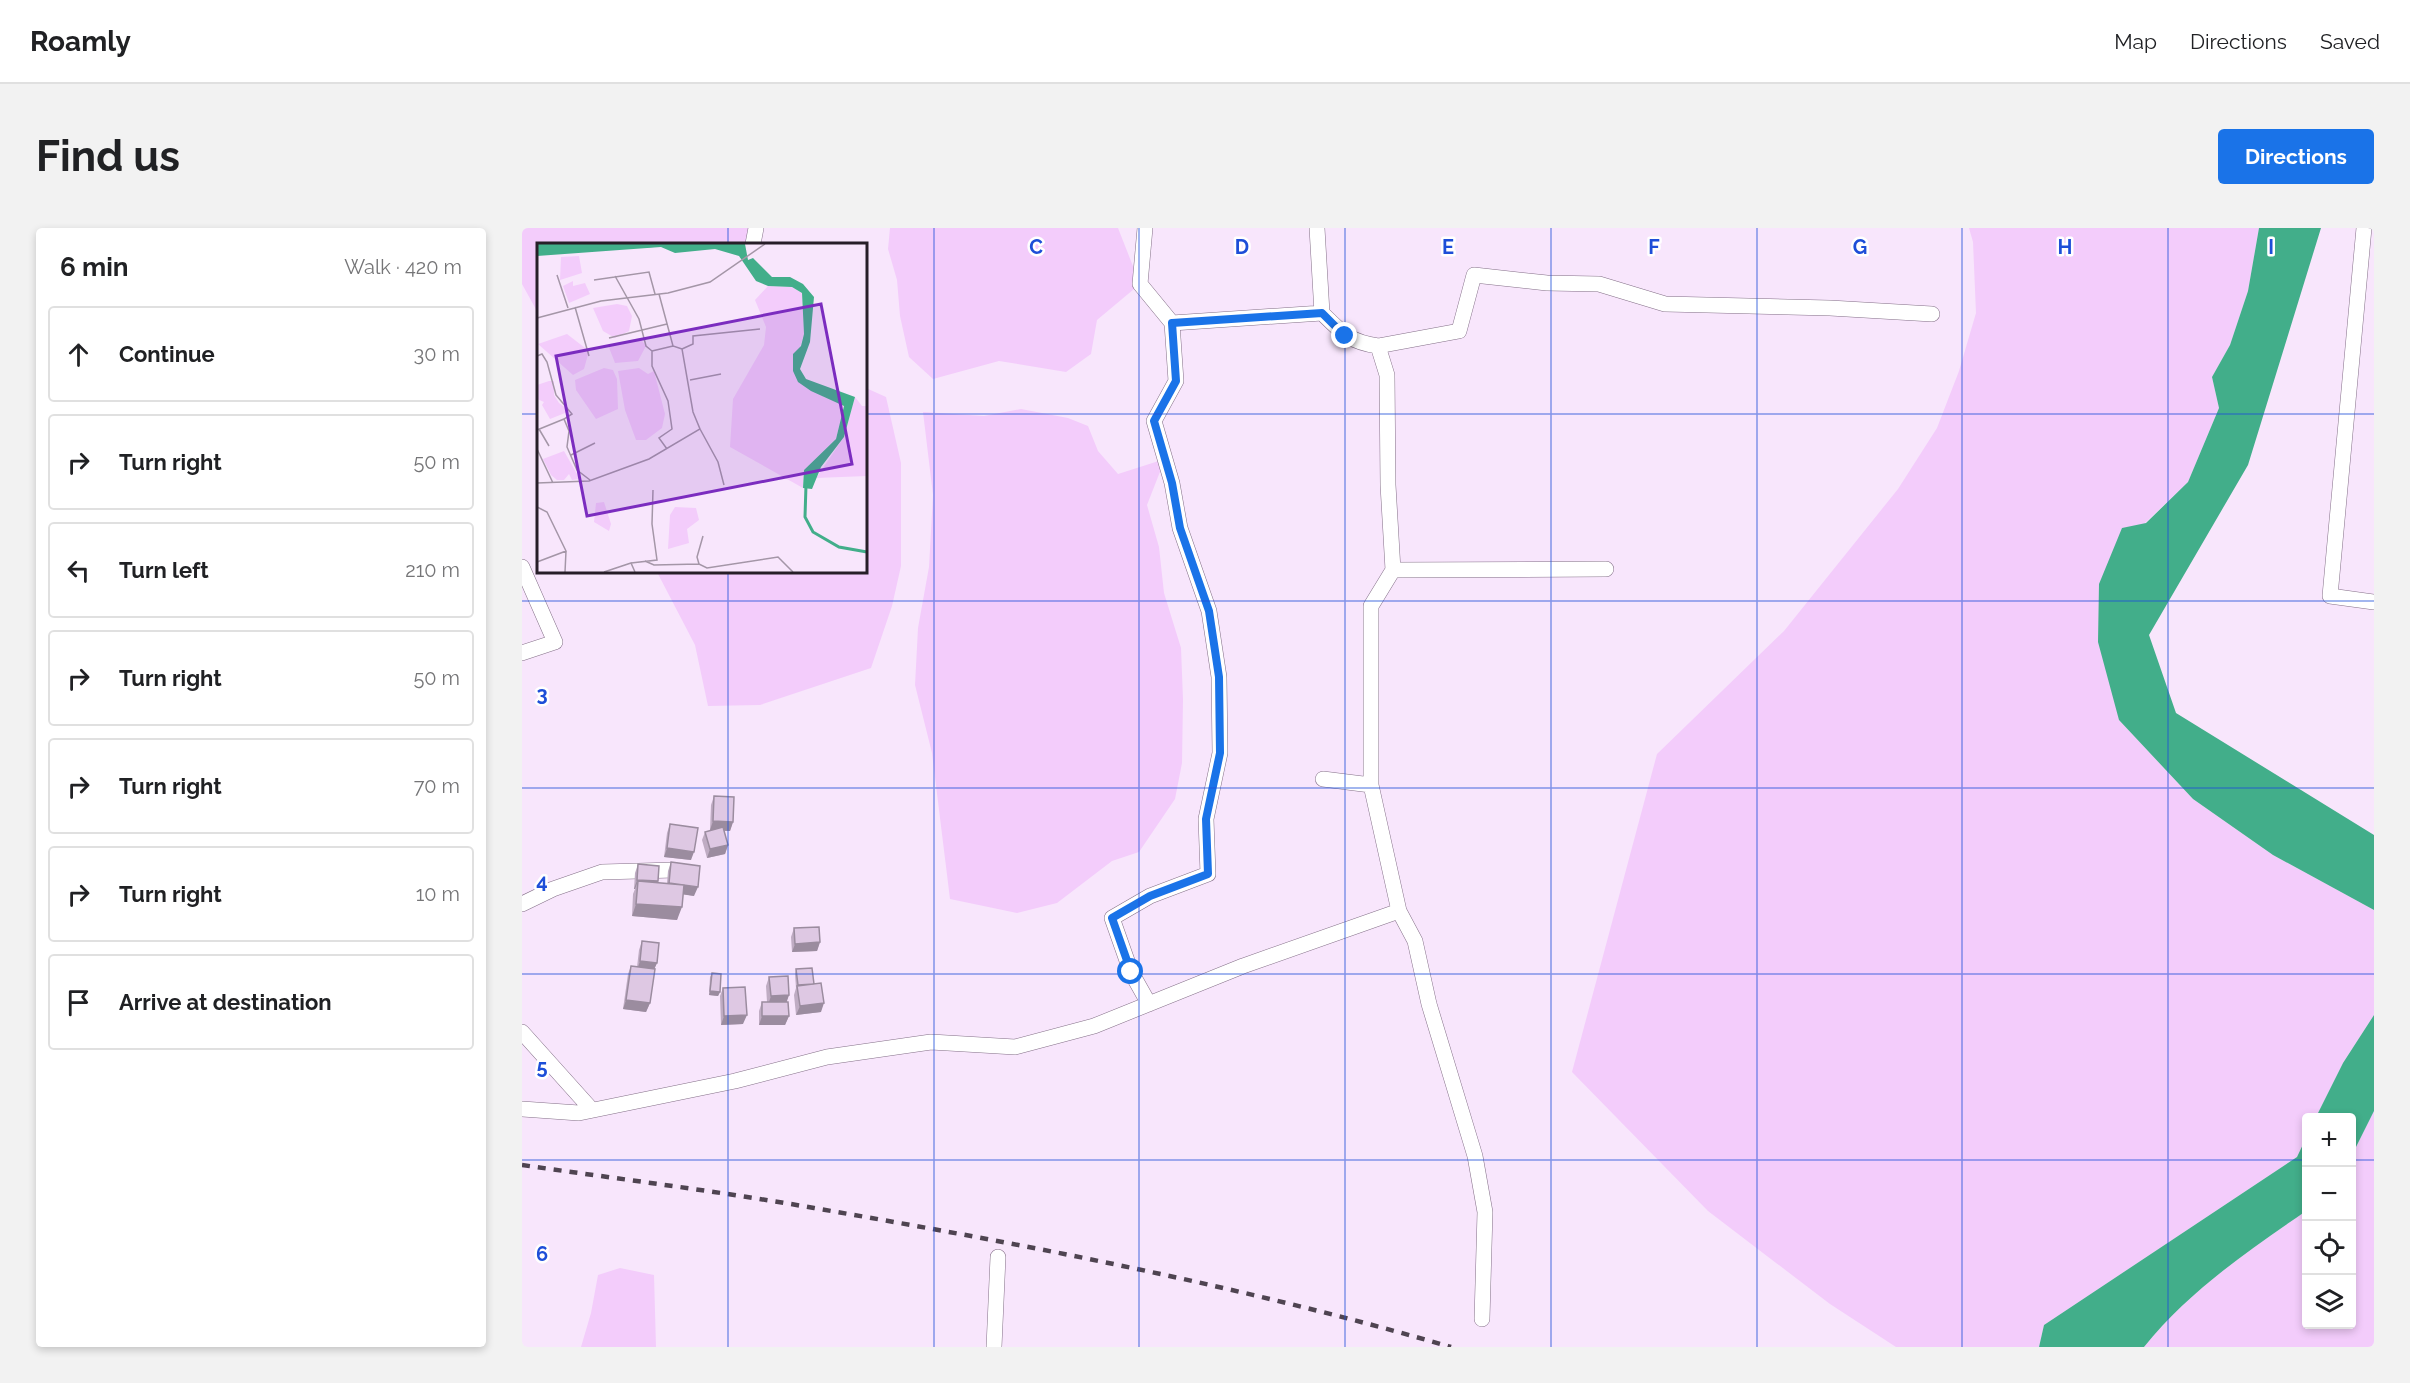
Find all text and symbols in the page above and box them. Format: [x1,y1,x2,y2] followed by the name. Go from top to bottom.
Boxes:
[30,25,131,58] text: Roamly
[2114,29,2157,54] text: Map
[2190,29,2287,54] text: Directions
[2320,29,2380,54] text: Saved
[2218,129,2374,184] button: Directions
[36,132,180,181] text: Find us
[1029,235,1043,259] text: C
[1235,235,1249,259] text: D
[1442,235,1454,259] text: E
[1648,235,1660,259] text: F
[1853,235,1867,259] text: G
[2058,235,2072,259] text: H
[2268,235,2274,259] text: I
[537,243,867,573] inset map
[60,252,129,282] text: 6 min
[344,255,462,279] text: Walk · 420 m
[1331,322,1357,348] route end
[62,338,95,371] icon: ahead
[119,341,215,367] text: Continue
[414,342,460,366] text: 30 m
[62,446,95,479] icon: right
[119,449,222,475] text: Turn right
[413,450,460,474] text: 50 m
[62,554,95,587] icon: left
[119,557,209,583] text: Turn left
[405,558,460,582] text: 210 m
[62,662,95,695] icon: right
[119,665,222,691] text: Turn right
[413,666,460,690] text: 50 m
[536,682,548,706] text: 3
[62,770,95,803] icon: right
[119,773,222,799] text: Turn right
[414,774,460,798] text: 70 m
[536,869,548,893] text: 4
[62,878,95,911] icon: right
[119,881,222,907] text: Turn right
[416,882,460,906] text: 10 m
[1117,958,1143,984] route start
[62,986,95,1019] icon: arrive
[119,989,332,1015] text: Arrive at destination
[536,1055,548,1079] text: 5
[2302,1113,2356,1329] map controls
[2302,1113,2356,1167] button: +
[2302,1167,2356,1221] button: −
[2302,1221,2356,1275] button: locate
[536,1242,548,1266] text: 6
[2302,1275,2356,1329] button: layers

